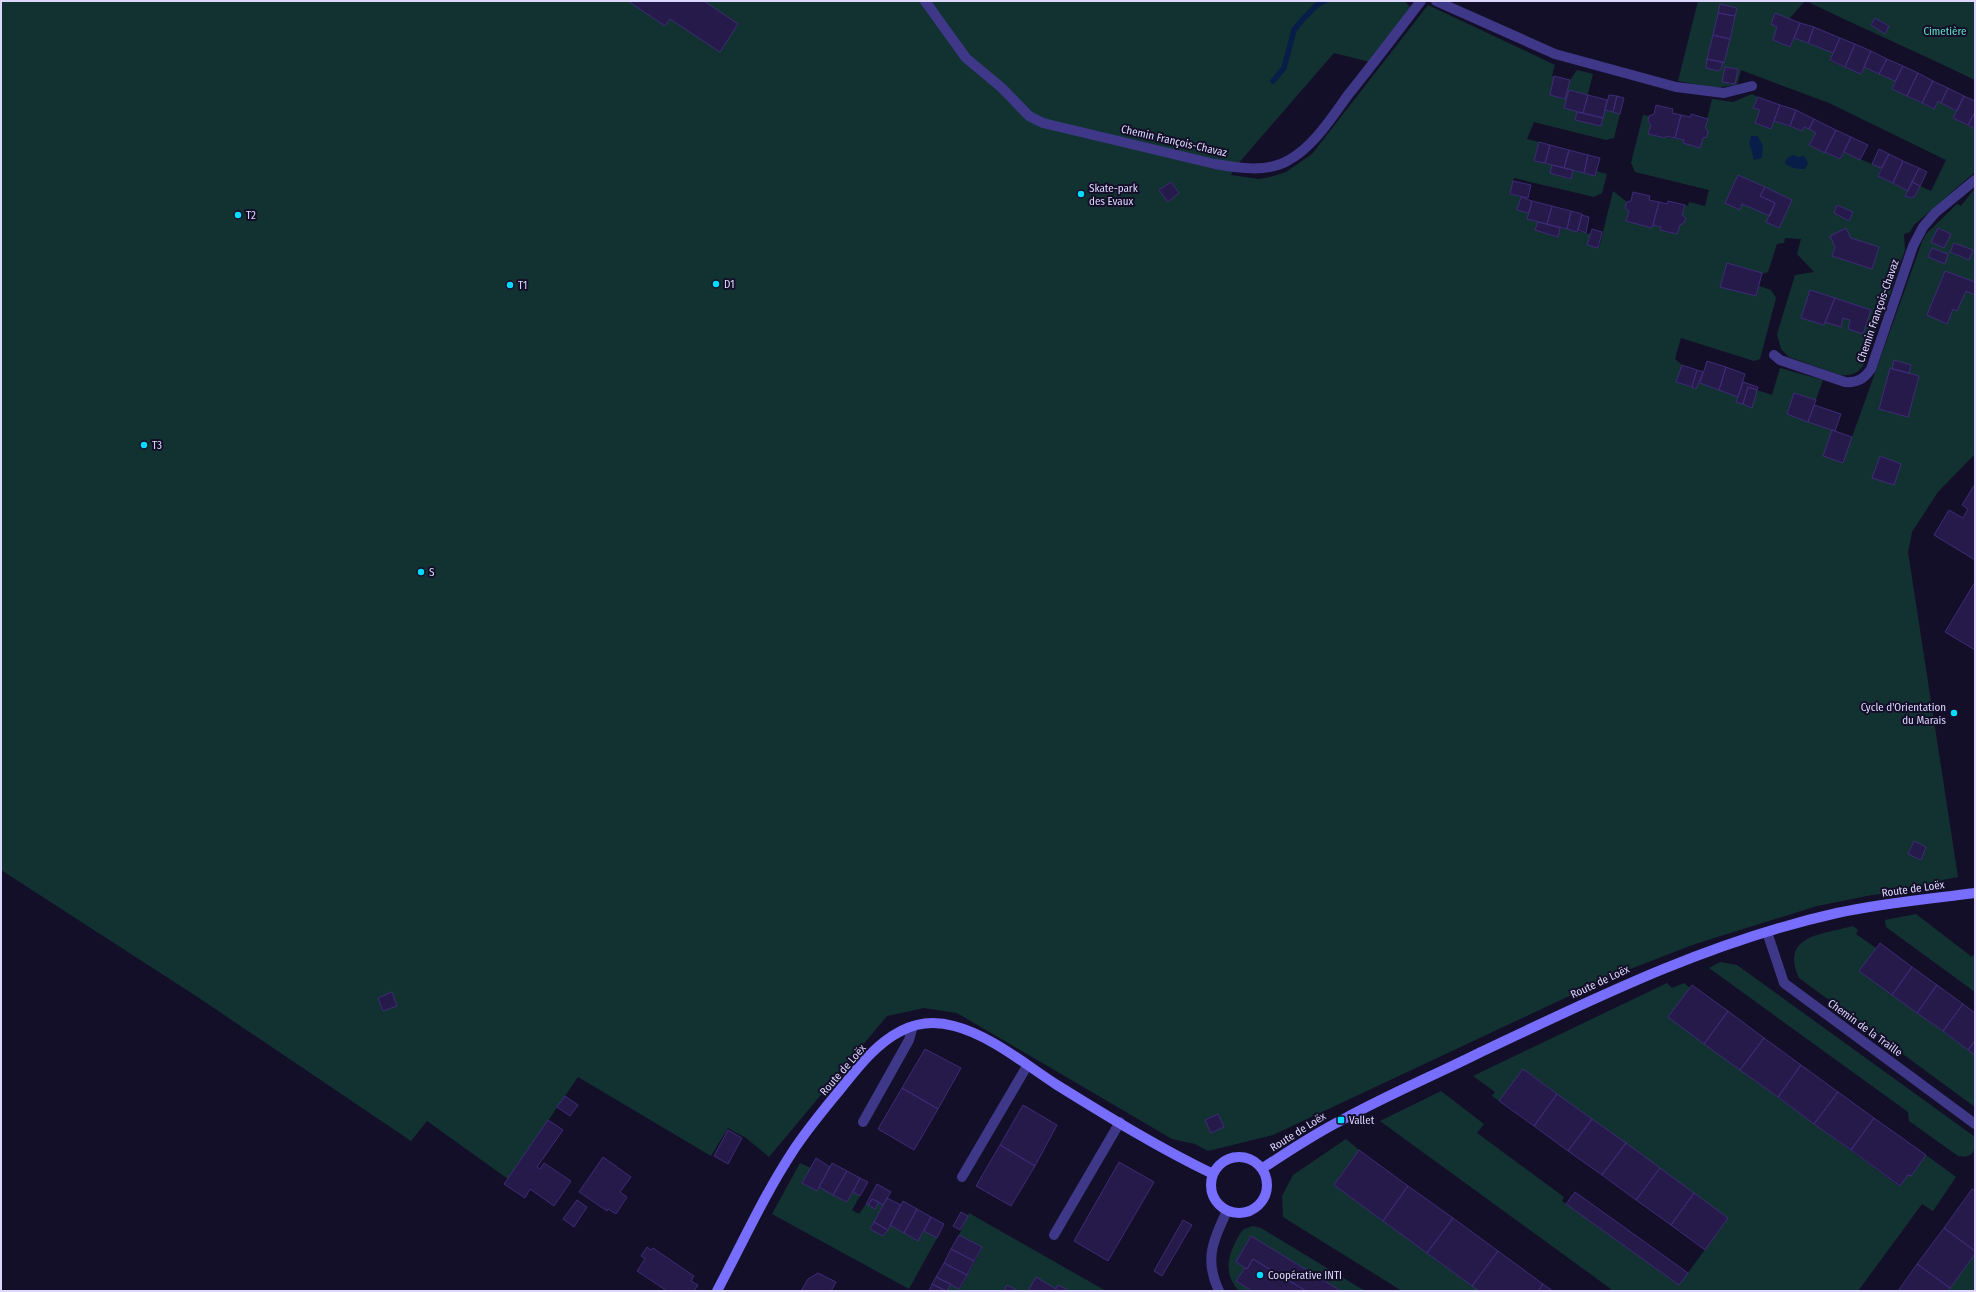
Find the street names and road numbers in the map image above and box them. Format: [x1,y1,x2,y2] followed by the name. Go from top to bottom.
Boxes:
[1120,123,1229,160] street label: Chemin François-Chavaz
[1854,257,1902,364] street label: Chemin François-Chavaz
[1881,878,1945,900] street label: Route de Loëx
[1569,963,1632,1001] street label: Route de Loëx
[1825,997,1905,1059] street label: Chemin de la Traille
[817,1042,869,1098] street label: Route de Loëx
[1268,1110,1328,1154] street label: Route de Loëx

